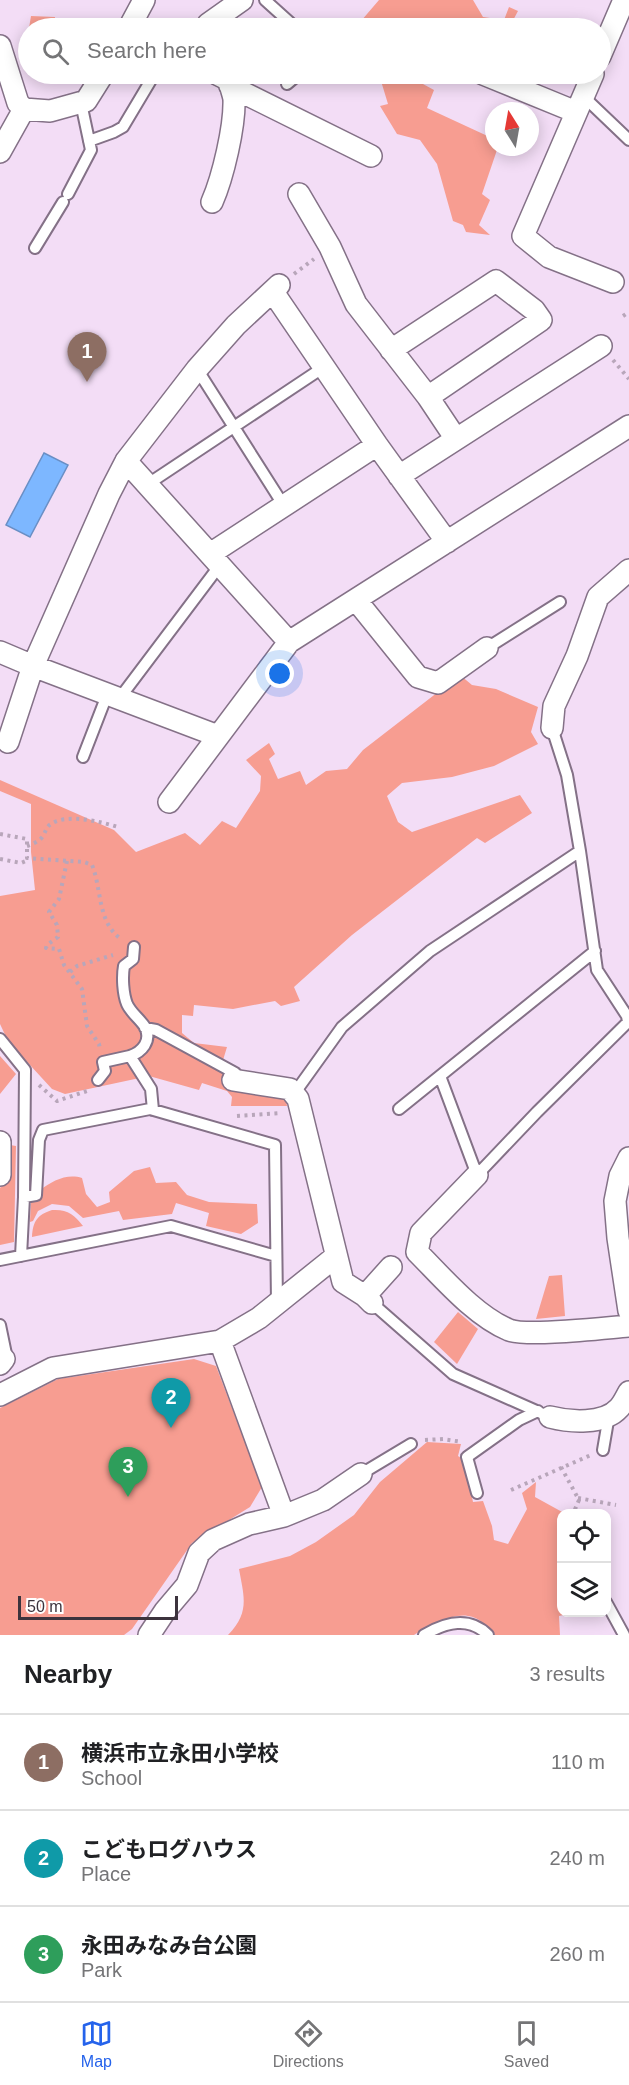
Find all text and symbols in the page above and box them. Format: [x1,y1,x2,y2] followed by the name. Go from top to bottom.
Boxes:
[18,18,611,84] search box
[39,35,72,68] icon: search
[87,38,207,63] text: Search here
[485,102,539,156] north arrow
[68,332,106,382] pin: 1
[265,659,294,688] your location
[152,1378,190,1428] pin: 2
[108,1448,148,1497] pin: 3
[557,1509,611,1617] map controls
[557,1509,611,1563] button: locate
[557,1563,611,1617] button: layers
[18,1593,178,1620] scale bar
[27,1598,63,1615] text: 50 m
[24,1659,112,1689] text: Nearby
[529,1663,605,1685] text: 3 results
[81,1741,279,1766] text: 横浜市立永田小学校
[38,1751,49,1773] text: 1
[551,1751,605,1773] text: 110 m
[81,1767,142,1789] text: School
[81,1837,257,1862] text: こどもログハウス
[38,1847,49,1869] text: 2
[549,1847,605,1869] text: 240 m
[81,1863,131,1885] text: Place
[81,1933,257,1958] text: 永田みなみ台公園
[38,1943,49,1965] text: 3
[549,1943,605,1965] text: 260 m
[81,1959,122,1981] text: Park
[80,2017,113,2071] tab: Map
[273,2017,344,2071] tab: Directions
[504,2017,549,2071] tab: Saved

